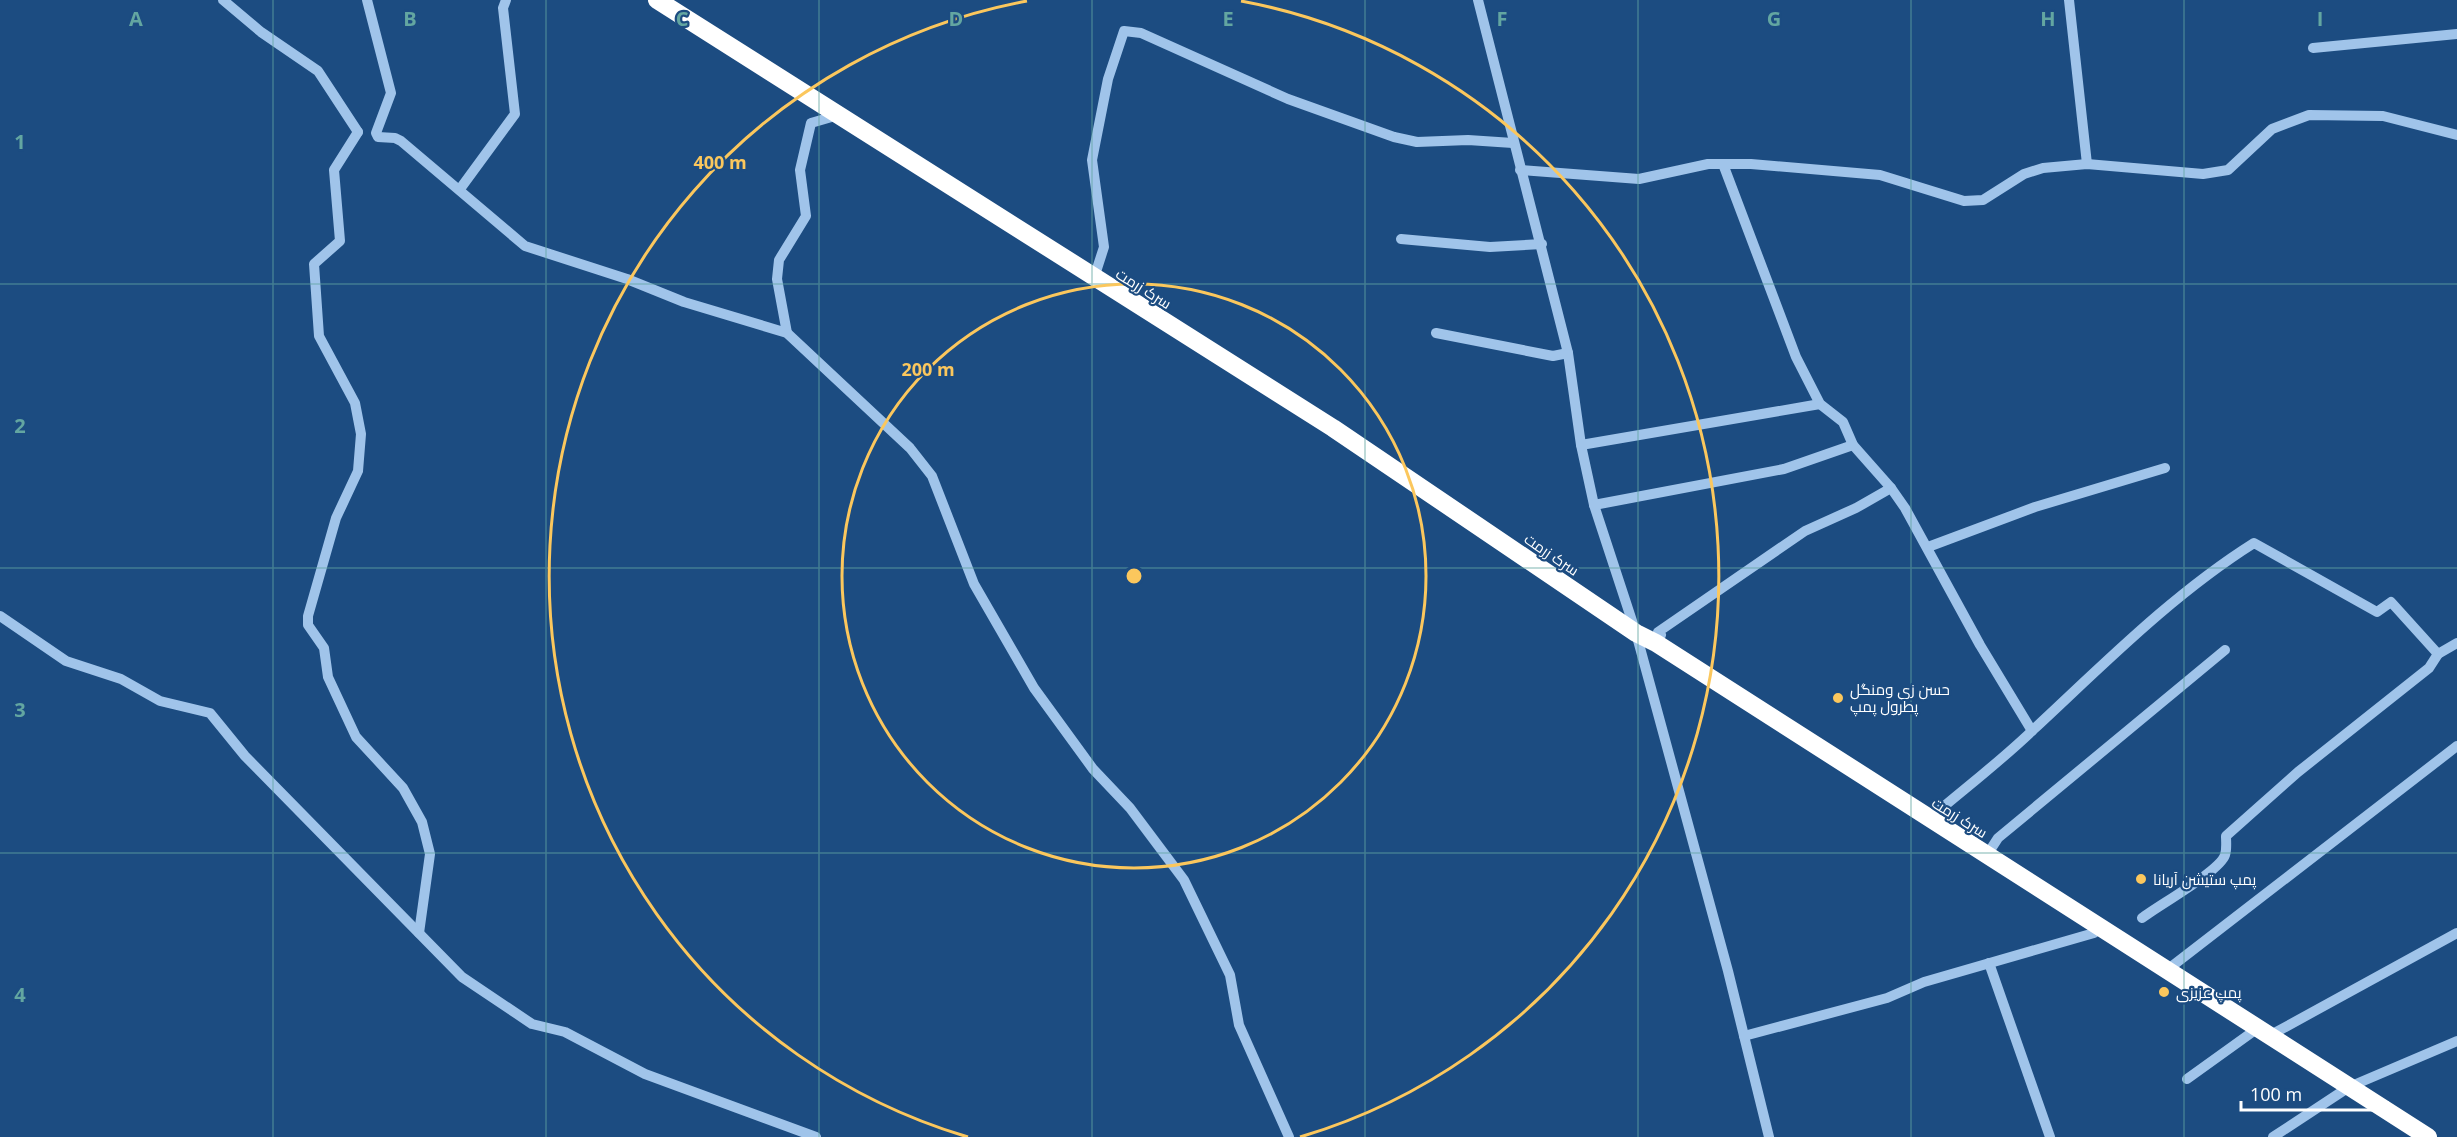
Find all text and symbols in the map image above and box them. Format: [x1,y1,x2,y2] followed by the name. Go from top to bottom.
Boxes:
[129,5,143,32] text: A
[403,5,417,32] text: B
[676,5,689,32] text: C
[949,5,963,32] text: D
[1222,5,1234,32] text: E
[1497,5,1507,32] text: F
[1767,5,1781,32] text: G
[2040,5,2056,32] text: H
[2317,5,2323,32] text: I
[14,128,26,155] text: 1
[693,150,747,174] text: 400 m
[1112,263,1176,313] street label: سرک زرمت
[901,357,955,381] text: 200 m
[14,412,26,439] text: 2
[1521,528,1583,580] street label: سرک زرمت
[1124,566,1144,586] centre of rings
[1850,679,1950,717] place label: حسن زی ومنگل پطرول پمپ
[1831,691,1845,705] marker: حسن زی ومنگل پطرول پمپ
[14,696,26,723] text: 3
[1928,792,1992,842] street label: سرک زرمت
[2153,869,2256,890] place label: پمپ ستیشن آریانا
[2134,872,2148,886] marker: پمپ ستیشن آریانا
[14,981,26,1008] text: 4
[2176,982,2242,1003] place label: پمپ عزیزی
[2157,985,2171,999] marker: پمپ عزیزی
[2241,1074,2386,1112] scale bar
[2250,1082,2302,1106] text: 100 m

